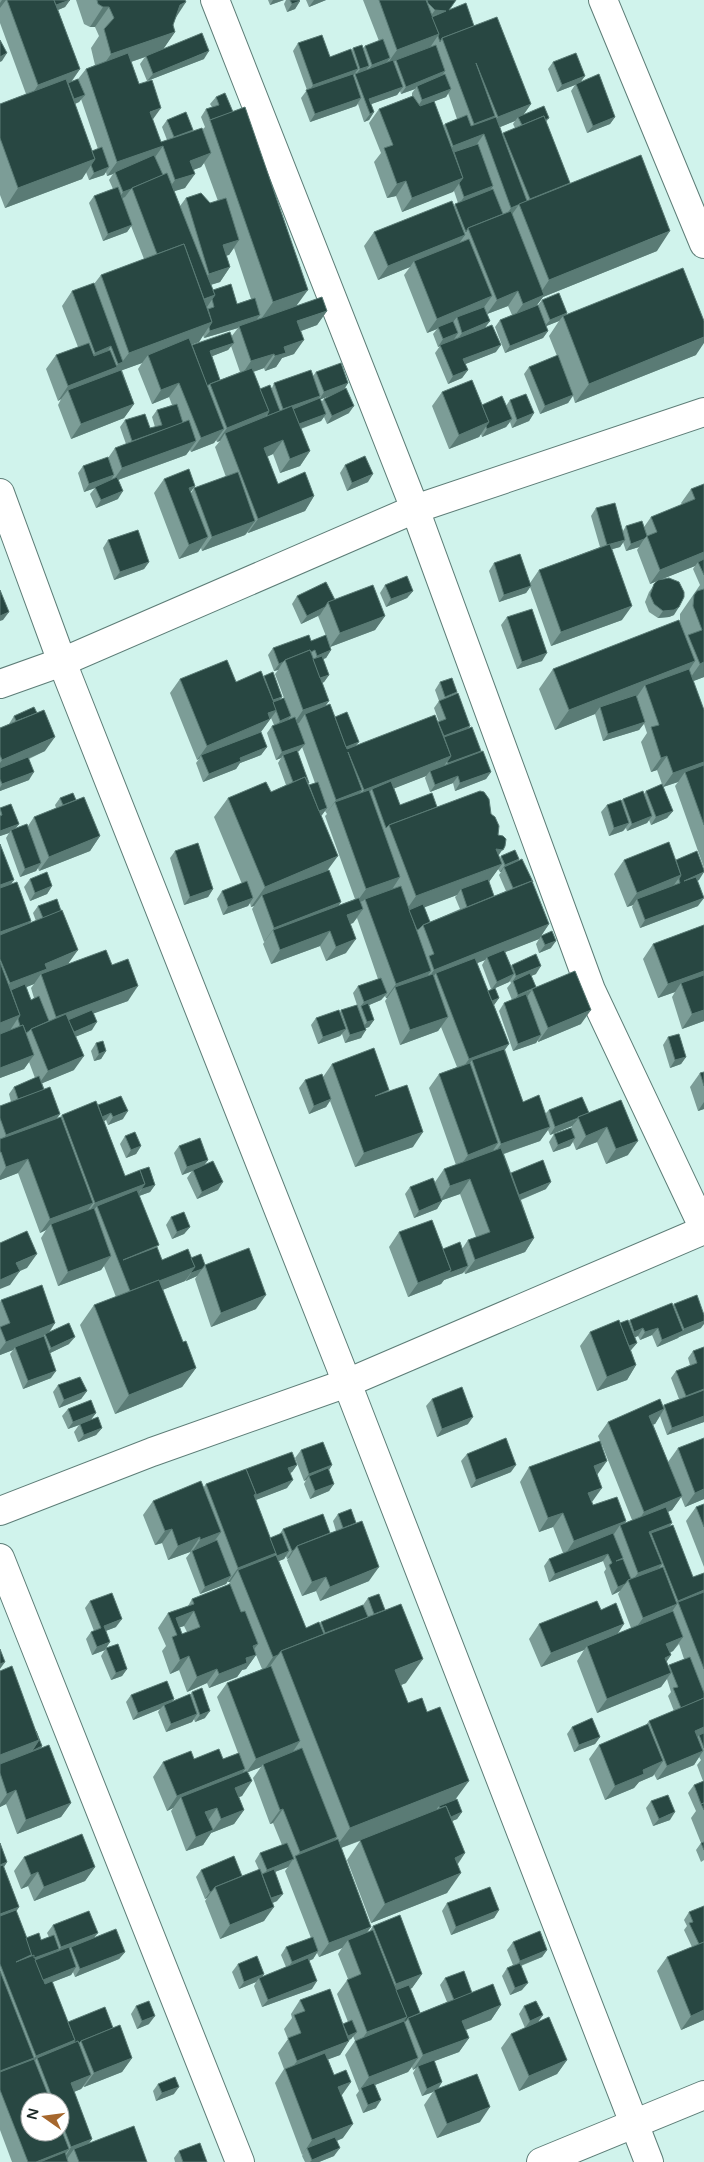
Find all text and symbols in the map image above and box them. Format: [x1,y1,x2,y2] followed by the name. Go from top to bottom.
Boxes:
[20,2092,70,2142] north arrow
[23,2106,42,2121] text: N

